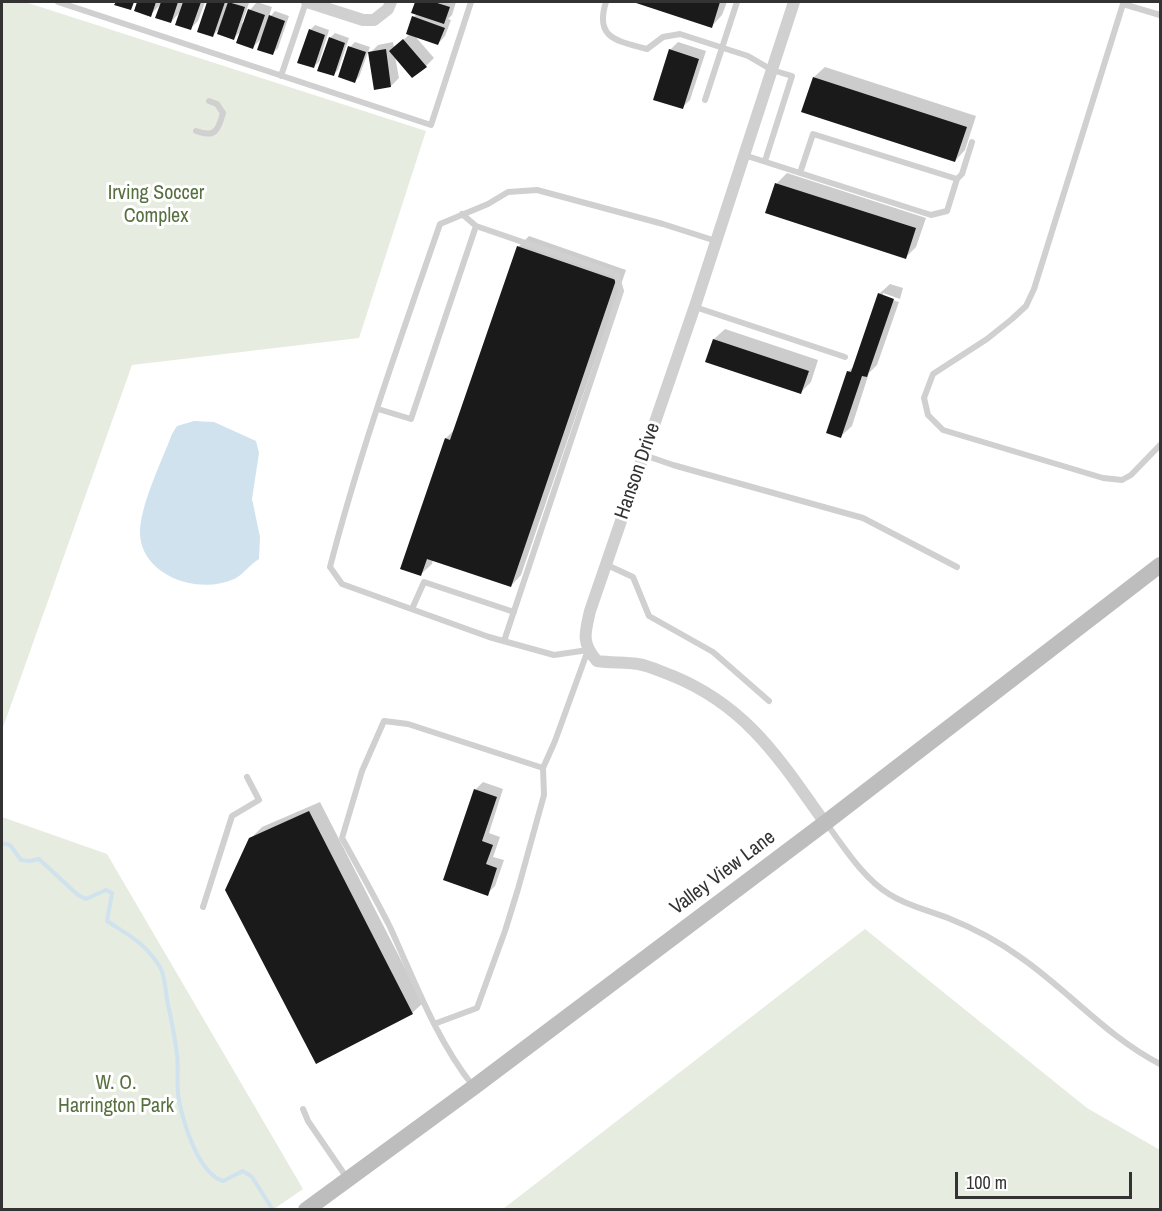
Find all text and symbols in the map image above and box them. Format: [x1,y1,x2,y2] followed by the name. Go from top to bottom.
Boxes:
[108,182,204,229] park label: Irving Soccer Complex
[610,420,666,522] street label: Hanson Drive
[666,826,780,920] street label: Valley View Lane
[58,1072,174,1119] park label: W. O. Harrington Park
[958,1160,1135,1198] scale bar
[966,1170,1007,1195] text: 100 m

